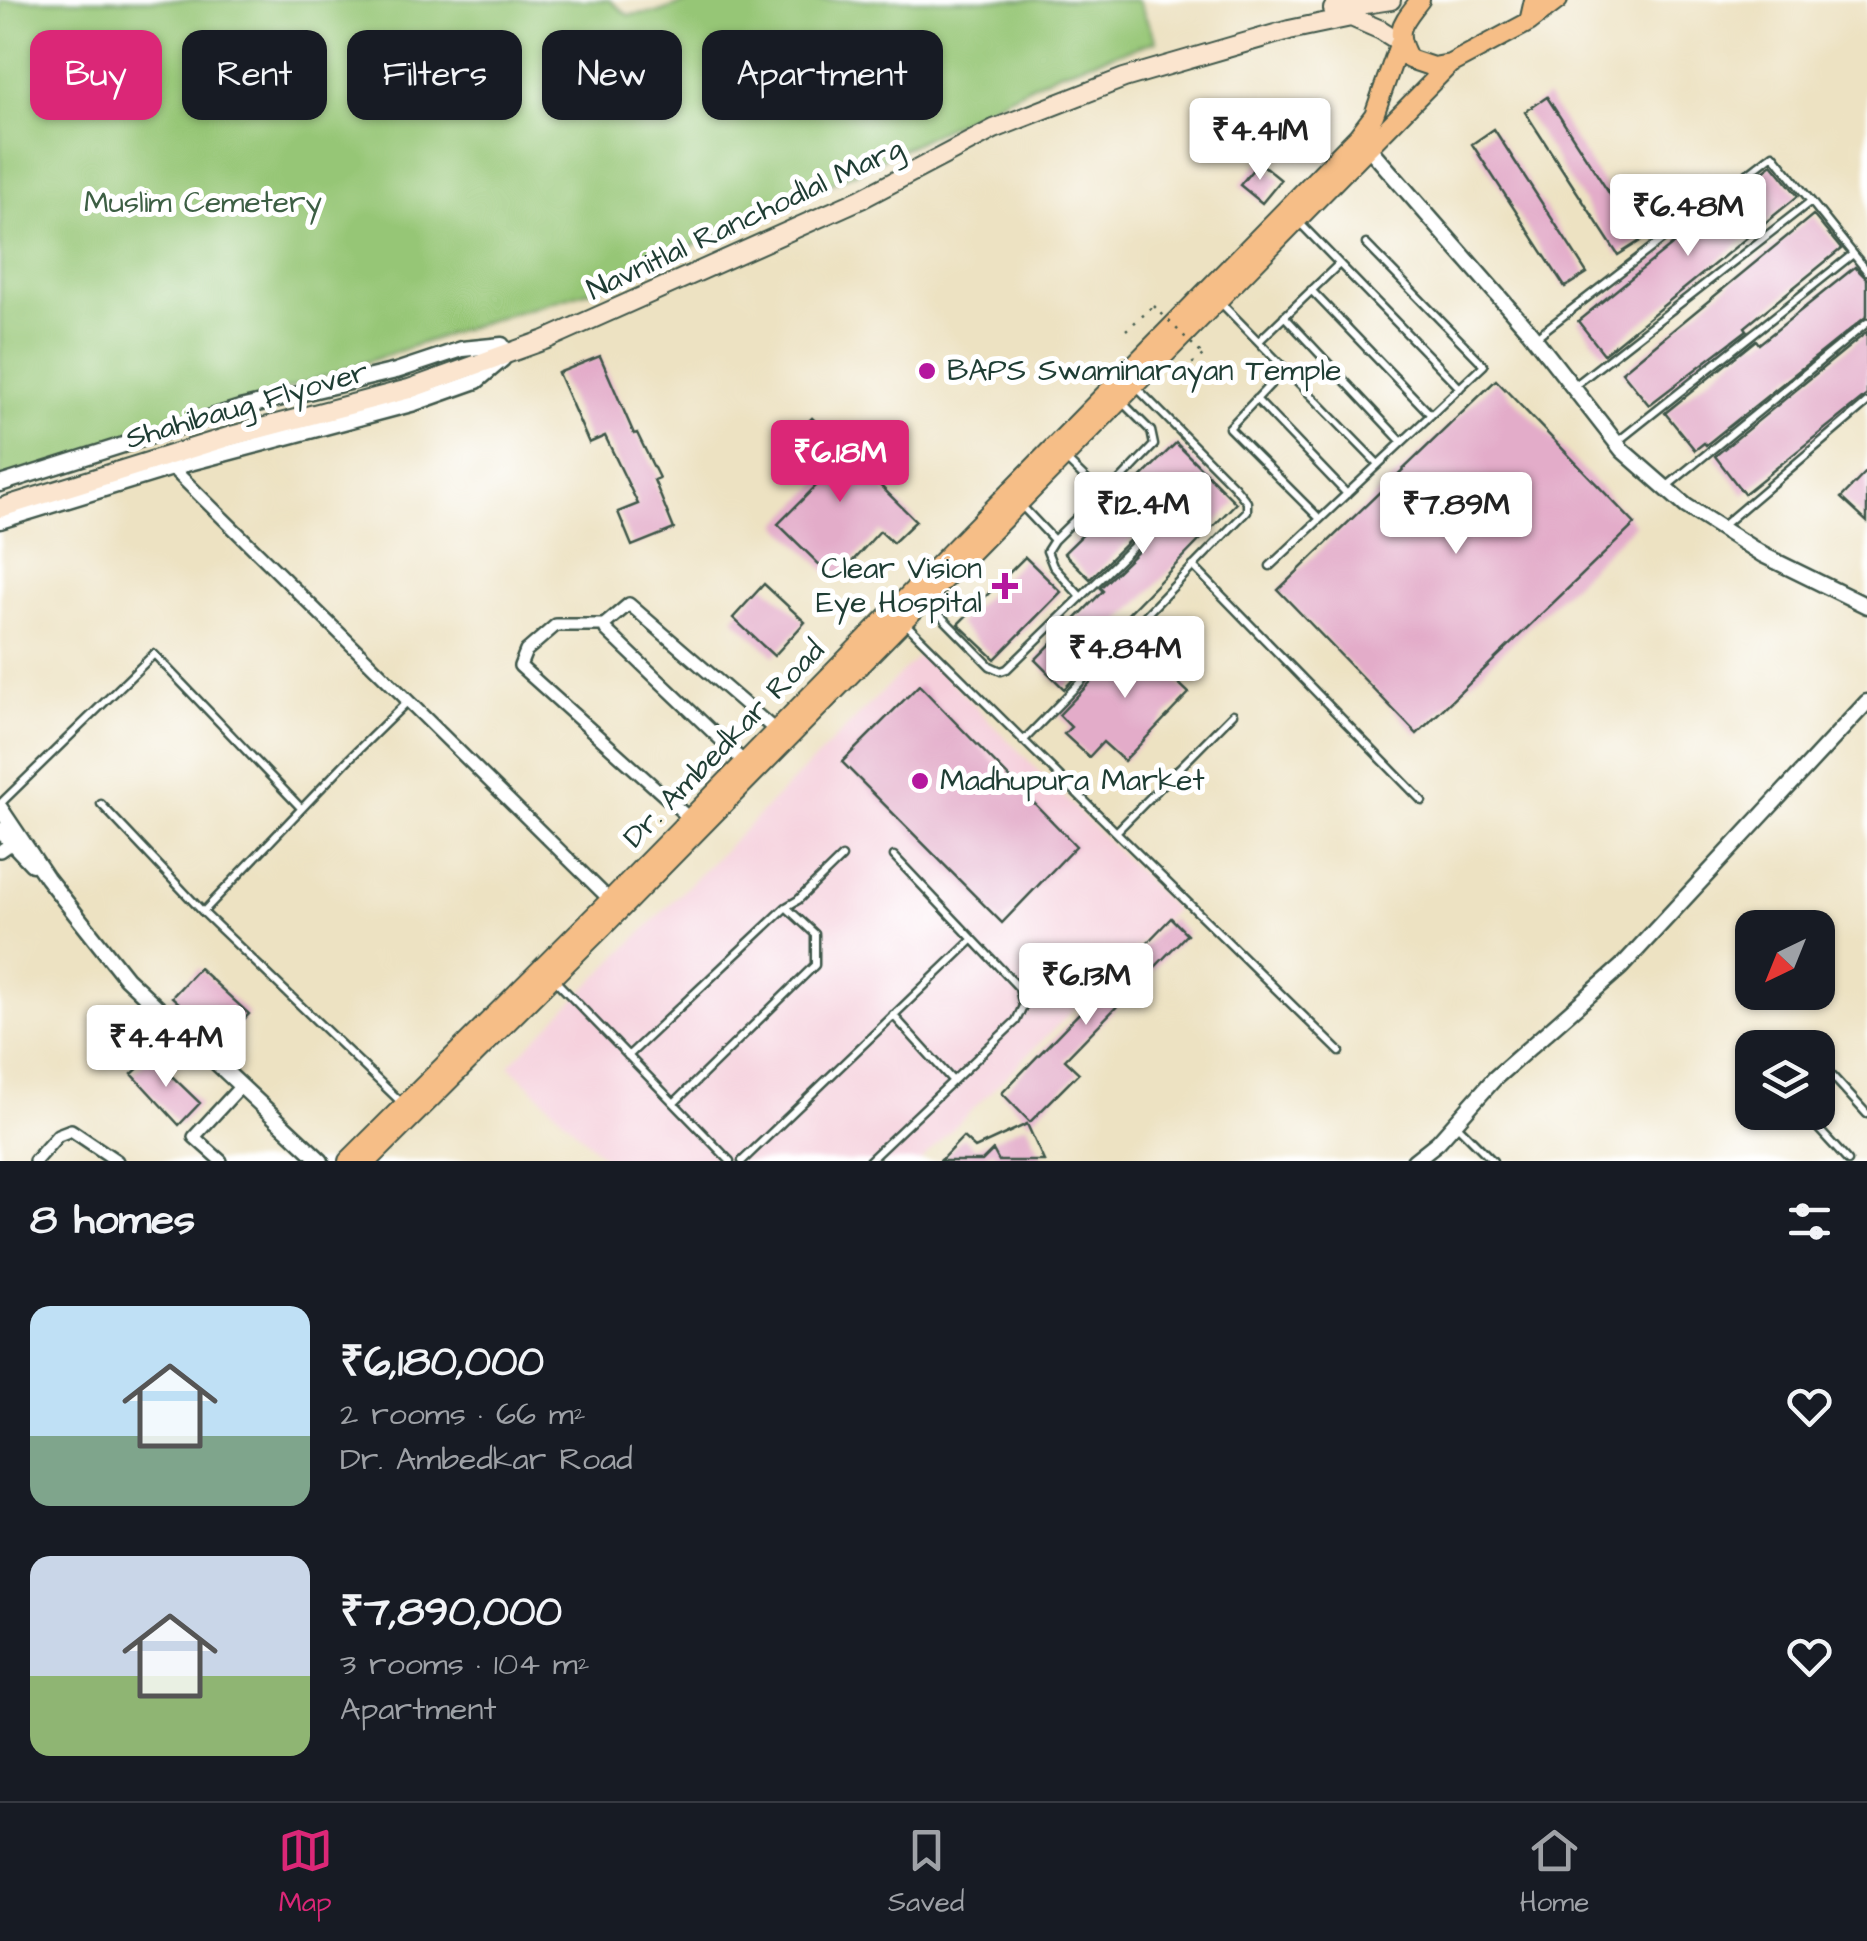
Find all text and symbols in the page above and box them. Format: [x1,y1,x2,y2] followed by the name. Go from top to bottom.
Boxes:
[30,30,162,120] chip: Buy
[182,30,327,120] chip: Rent
[347,30,522,120] chip: Filters
[542,30,682,120] chip: New
[702,30,943,120] chip: Apartment
[1179,98,1341,183] pin: ₹4.41M
[1212,108,1308,153] text: ₹4.41M
[580,127,910,312] street label: Navnitlal Ranchodlal Marg
[1607,174,1769,259] pin: ₹6.48M
[84,182,322,225] park label: Muslim Cemetery
[1632,184,1744,229] text: ₹6.48M
[121,350,374,461] street label: Shahibaug Flyover
[947,350,1341,393] place label: BAPS Swaminarayan Temple
[916,360,938,382] marker: BAPS Swaminarayan Temple
[759,420,921,505] pin: ₹6.18M
[793,430,887,475] text: ₹6.18M
[1062,472,1224,557] pin: ₹12.4M
[1375,472,1537,557] pin: ₹7.89M
[1096,482,1190,527] text: ₹12.4M
[1402,482,1510,527] text: ₹7.89M
[816,548,982,625] place label: Clear Vision Eye Hospital
[992,573,1018,599] marker: Clear Vision Eye Hospital
[1044,616,1206,701] pin: ₹4.84M
[1068,626,1182,671] text: ₹4.84M
[614,631,834,857] street label: Dr. Ambedkar Road
[940,760,1205,802] place label: Madhupura Market
[909,770,931,792] marker: Madhupura Market
[1735,910,1835,1010] north arrow
[1735,910,1835,1130] map controls
[1005,943,1167,1028] pin: ₹6.13M
[1041,953,1131,998] text: ₹6.13M
[85,1005,247,1090] pin: ₹4.44M
[109,1015,223,1060] text: ₹4.44M
[1735,1030,1835,1130] button: layers
[30,1192,195,1250] text: 8 homes
[1782,1194,1837,1249] icon: filters
[340,1334,544,1392] text: ₹6,180,000
[110,1346,230,1466] icon: home
[1782,1379,1837,1434] icon: heart
[340,1392,586,1437] text: 2 rooms · 66 m²
[340,1437,633,1482] text: Dr. Ambedkar Road
[340,1584,562,1642] text: ₹7,890,000
[110,1596,230,1716] icon: home
[1782,1629,1837,1684] icon: heart
[340,1642,590,1687] text: 3 rooms · 104 m²
[340,1687,496,1732] text: Apartment
[278,1823,333,1922] tab: Map
[888,1823,964,1922] tab: Saved
[1520,1823,1589,1922] tab: Home

